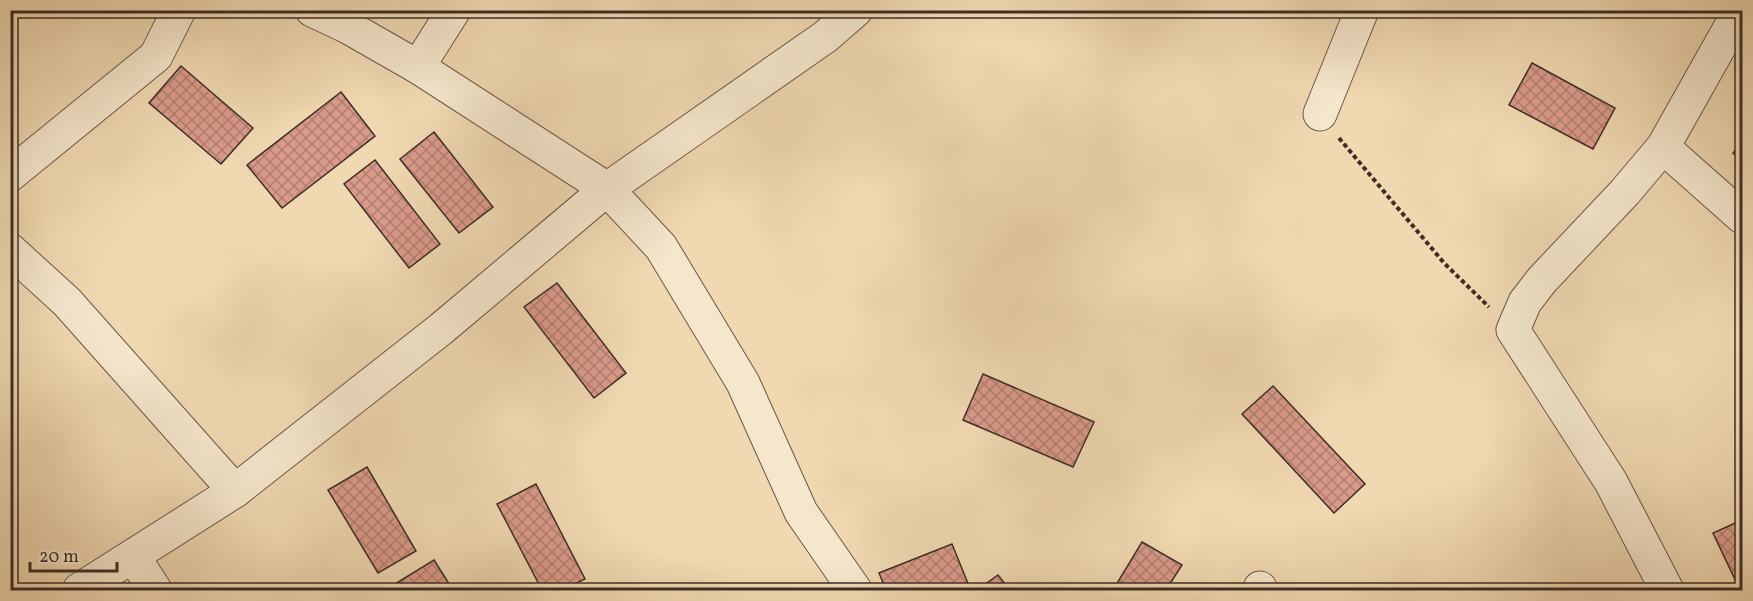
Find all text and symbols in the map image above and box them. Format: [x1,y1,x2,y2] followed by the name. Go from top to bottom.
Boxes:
[30,535,117,573] scale bar
[39,545,79,570] text: 20 m

